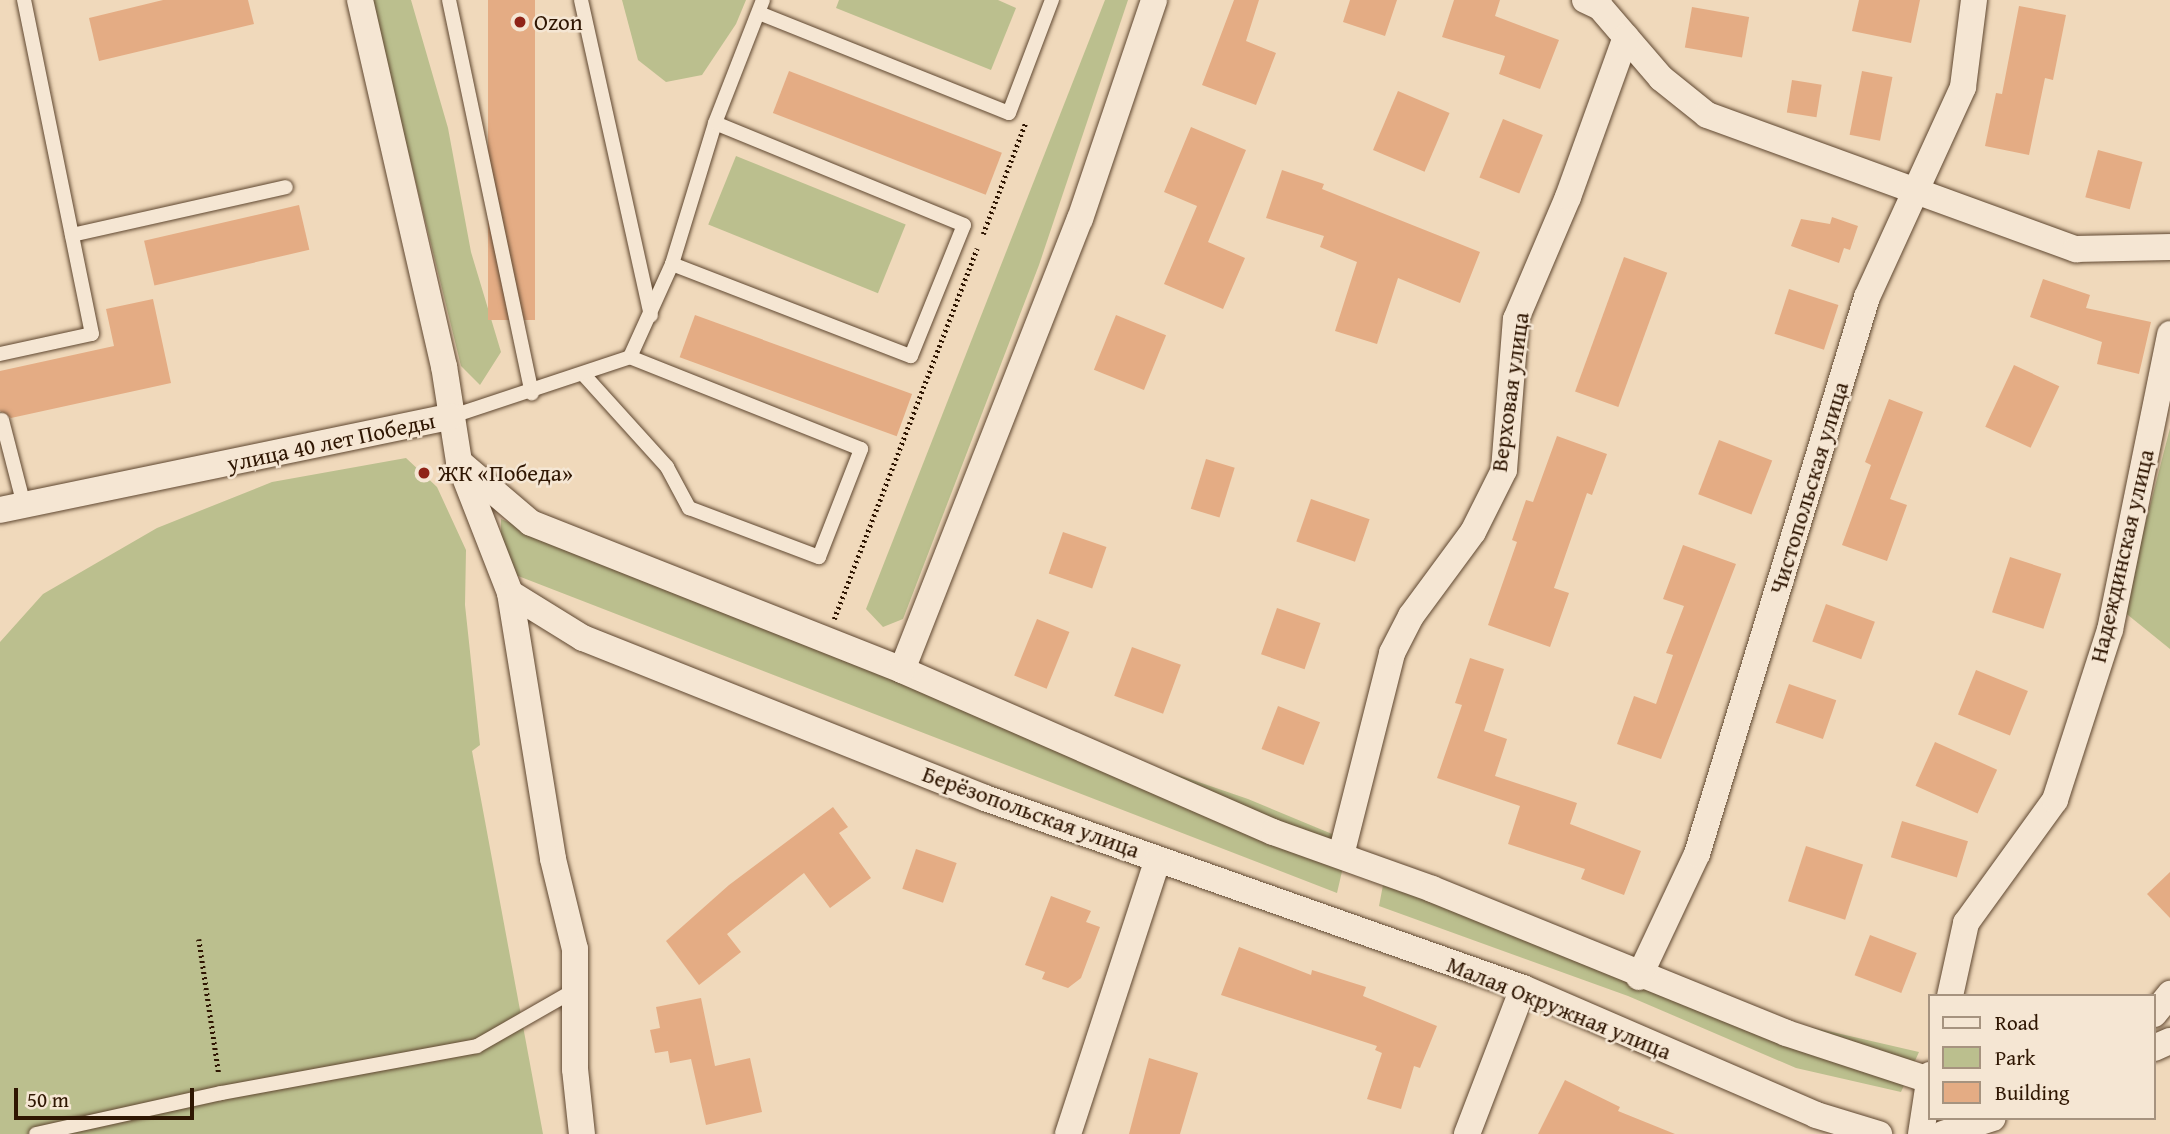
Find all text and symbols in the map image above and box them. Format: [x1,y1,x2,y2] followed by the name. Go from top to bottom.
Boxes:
[534,8,583,36] place label: Ozon
[512,14,528,30] marker: Ozon
[1485,311,1535,473] street label: Верховая улица
[1764,378,1854,598] street label: Чистопольская улица
[225,406,437,478] street label: улица 40 лет Победы
[2084,447,2160,665] street label: Надеждинская улица
[438,459,573,487] place label: ЖК «Победа»
[416,465,432,481] marker: ЖК «Победа»
[919,760,1143,864] street label: Берёзопольская улица
[1443,950,1675,1066] street label: Малая Окружная улица
[1928,994,2156,1120] legend
[1995,1007,2039,1038] text: Road
[1995,1042,2036,1073] text: Park
[18,1074,198,1118] scale bar
[1995,1077,2069,1108] text: Building
[27,1084,69,1115] text: 50 m

